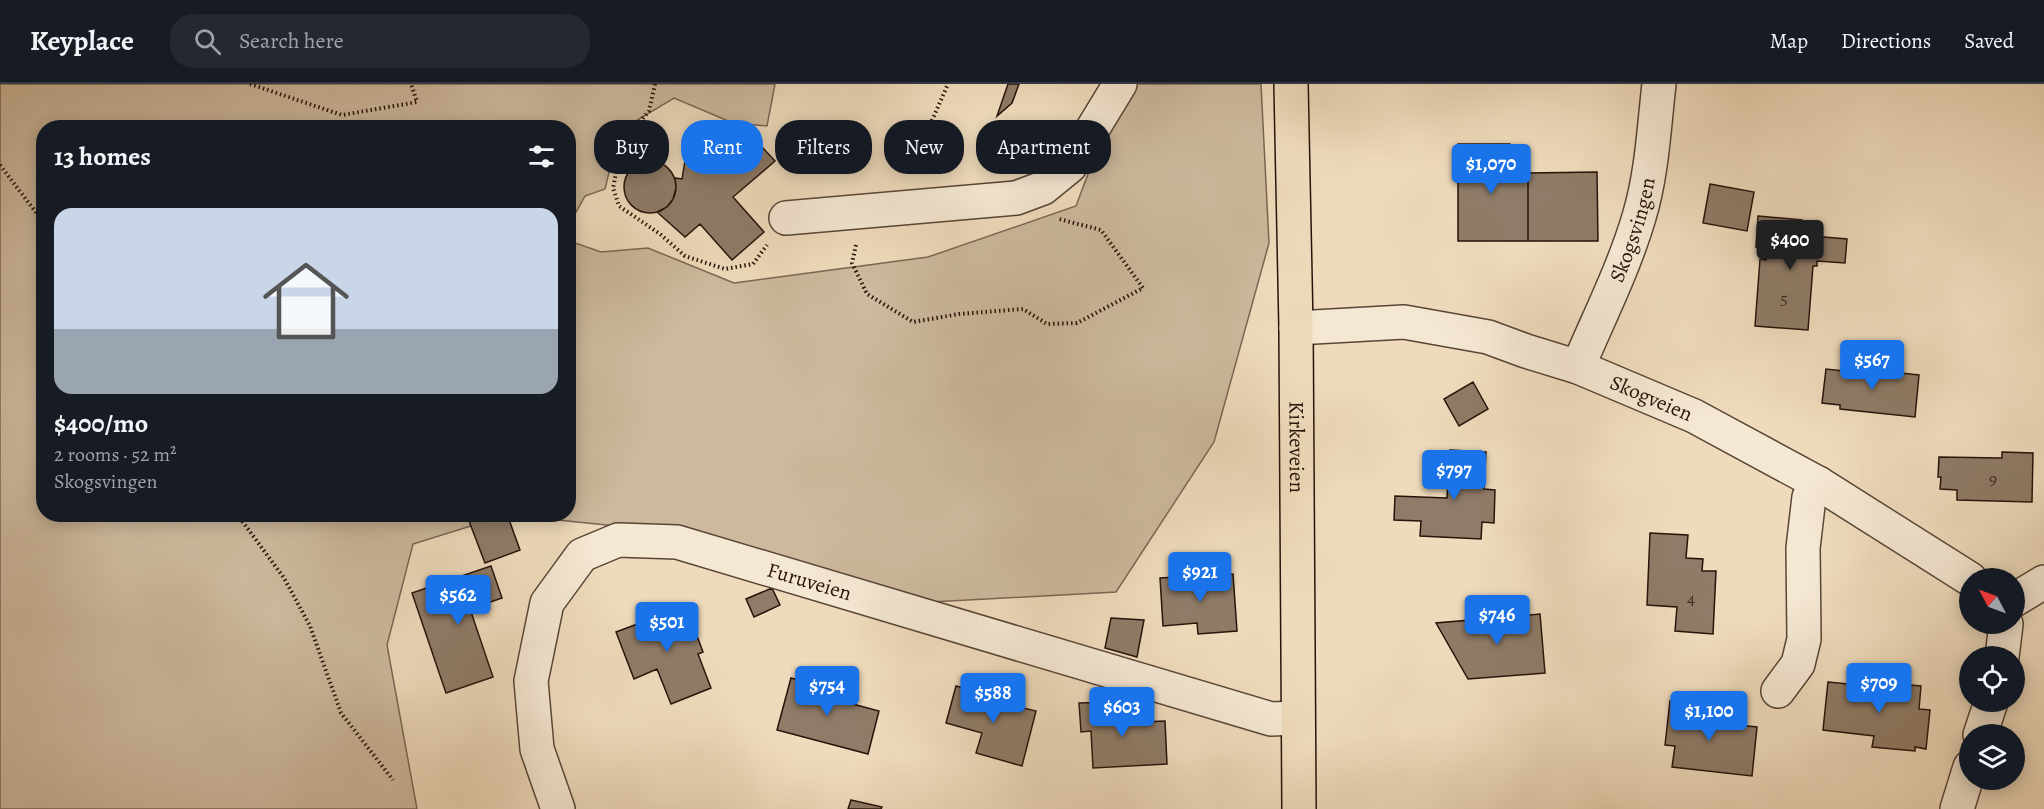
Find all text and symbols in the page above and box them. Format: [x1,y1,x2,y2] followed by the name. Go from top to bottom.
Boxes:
[170,14,590,68] search box
[30,22,134,60] text: Keyplace
[191,25,224,58] icon: search
[239,26,344,56] text: Search here
[1770,27,1808,55] text: Map
[1841,27,1931,55] text: Directions
[1964,27,2014,55] text: Saved
[594,120,669,174] chip: Buy
[681,120,763,174] chip: Rent
[775,120,872,174] chip: Filters
[884,120,964,174] chip: New
[976,120,1111,174] chip: Apartment
[54,139,151,174] text: 13 homes
[525,140,558,173] icon: filters
[1442,144,1540,195] pin: $1,070
[1466,150,1516,177] text: $1,070
[1603,175,1662,287] street label: Skogsvingen
[1754,220,1826,271] pin: $400
[1771,226,1809,253] text: $400
[252,247,360,355] icon: home
[1780,286,1788,310] house number: 5
[1836,340,1908,391] pin: $567
[1854,346,1890,373] text: $567
[1606,368,1697,428] street label: Skogveien
[1282,401,1311,493] street label: Kirkeveien
[54,406,148,441] text: $400/mo
[54,441,177,468] text: 2 rooms · 52 m²
[1418,450,1490,501] pin: $797
[1436,456,1472,483] text: $797
[1989,467,1997,491] house number: 9
[54,468,157,495] text: Skogsvingen
[1164,552,1236,603] pin: $921
[764,556,855,607] street label: Furuveien
[1182,558,1218,585] text: $921
[1959,568,2025,634] north arrow
[1959,568,2025,790] map controls
[422,575,494,626] pin: $562
[440,581,476,608] text: $562
[1687,586,1695,610] house number: 4
[1461,595,1533,646] pin: $746
[1479,601,1515,628] text: $746
[631,602,703,653] pin: $501
[649,608,685,635] text: $501
[1959,646,2025,712] button: locate
[1843,663,1915,714] pin: $709
[791,666,863,717] pin: $754
[1860,669,1898,696] text: $709
[809,672,845,699] text: $754
[957,673,1029,724] pin: $588
[974,679,1012,706] text: $588
[1086,687,1158,738] pin: $603
[1660,691,1758,742] pin: $1,100
[1103,693,1141,720] text: $603
[1684,697,1734,724] text: $1,100
[1959,724,2025,790] button: layers

